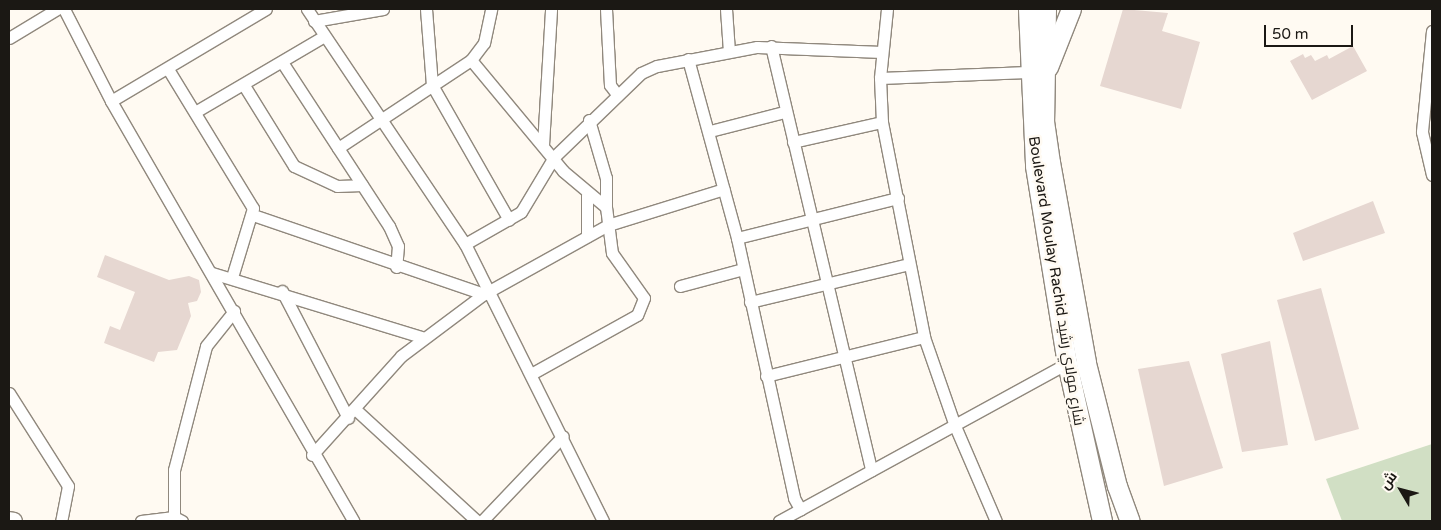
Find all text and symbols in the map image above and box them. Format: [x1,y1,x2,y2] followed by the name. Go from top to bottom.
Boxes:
[1266,15,1355,47] scale bar
[1272,25,1309,43] text: 50 m
[1024,135,1088,427] street label: Boulevard Moulay Rachid شارع مولاي رشيد
[1376,465,1426,515] north arrow
[1376,468,1401,493] text: ش

